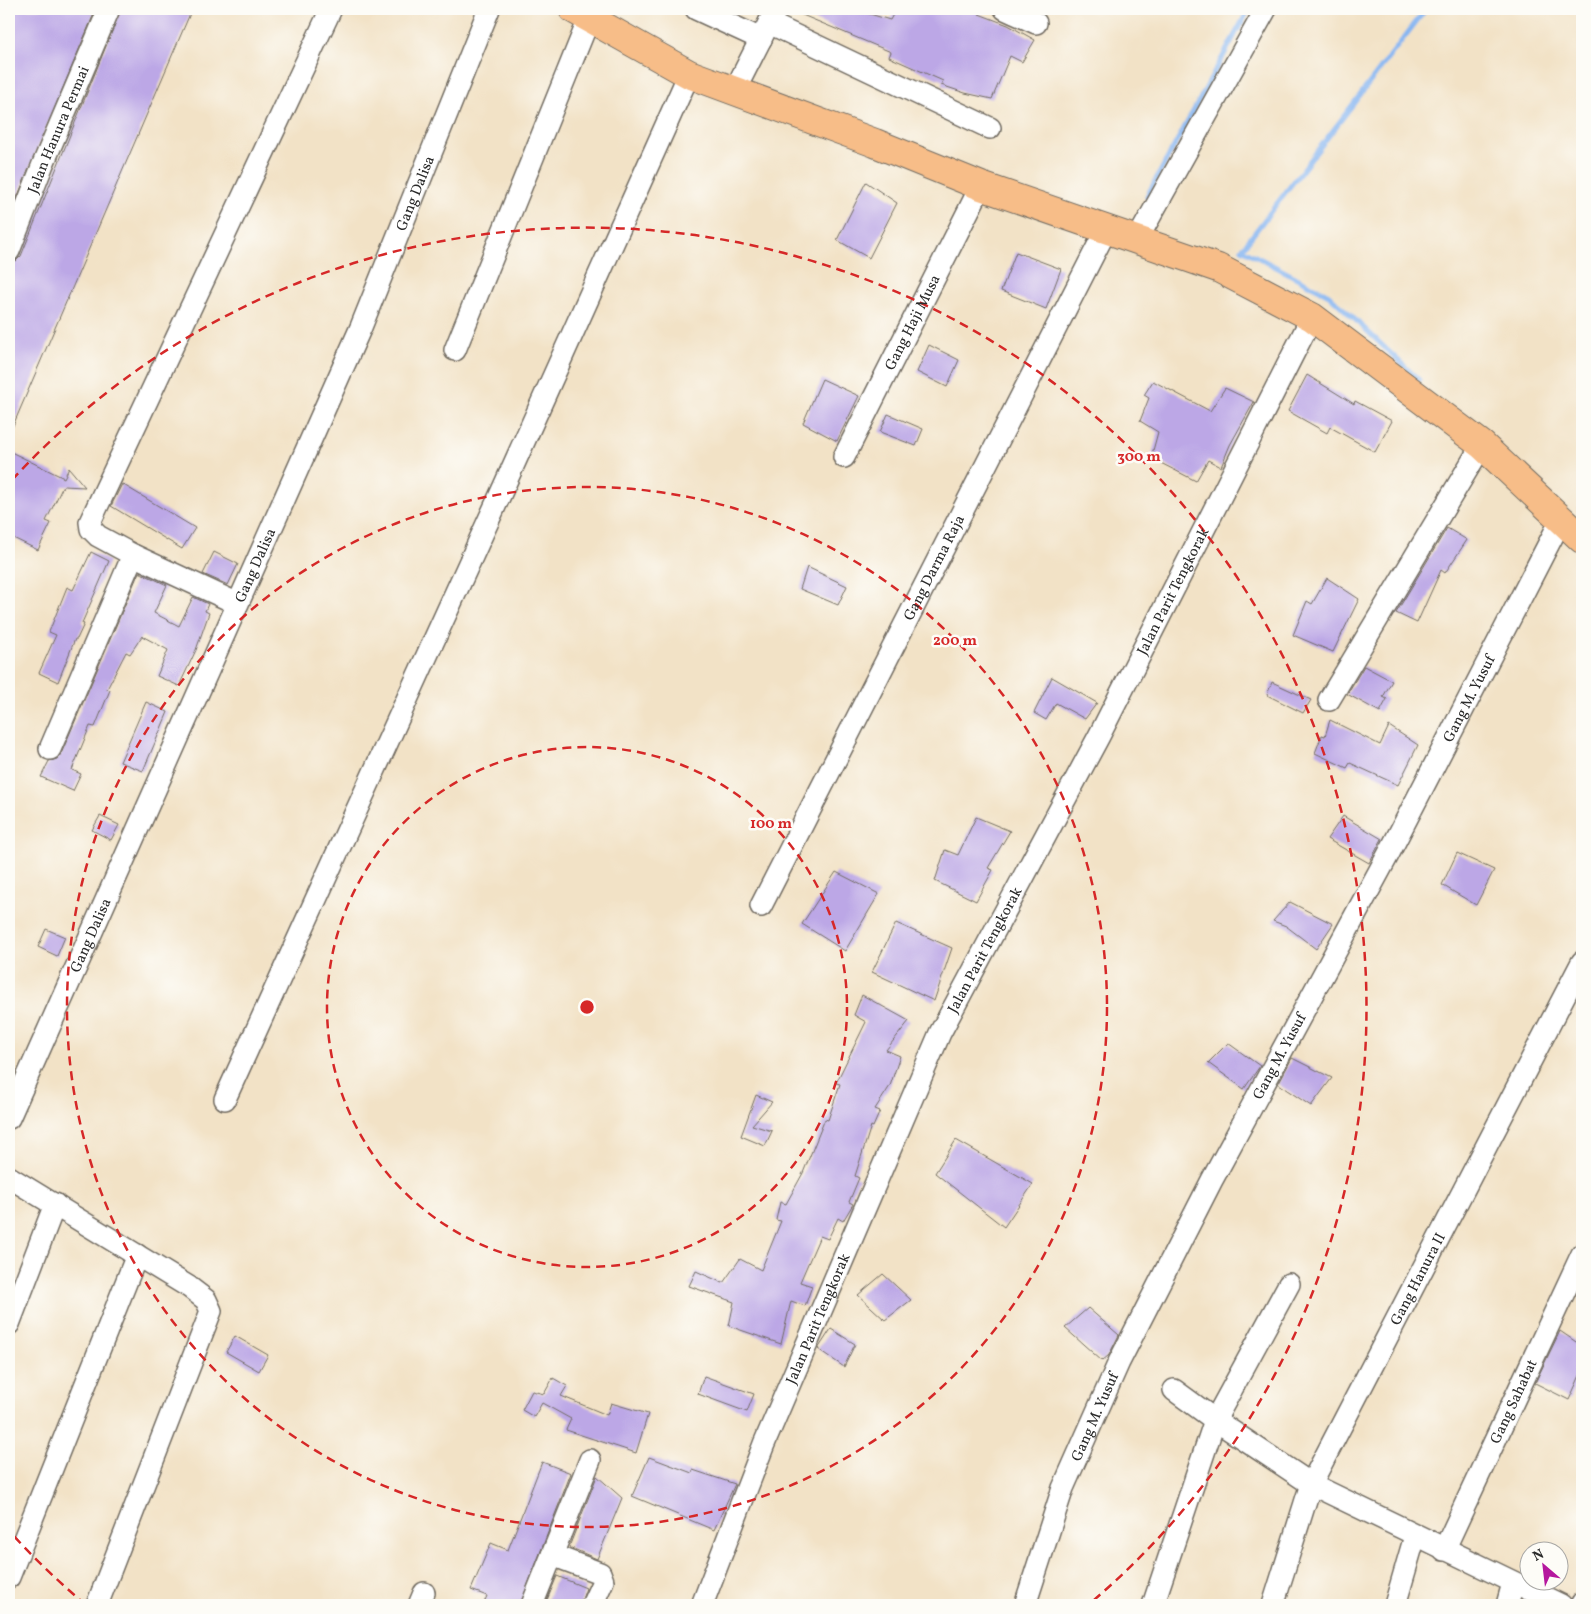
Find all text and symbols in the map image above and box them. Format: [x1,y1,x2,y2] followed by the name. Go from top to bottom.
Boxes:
[23,63,96,197] street label: Jalan Hanura Permai
[392,153,441,235] street label: Gang Dalisa
[880,271,946,374] street label: Gang Haji Musa
[1117,447,1161,468] text: 300 m
[899,512,971,625] street label: Gang Darma Raja
[1133,524,1215,659] street label: Jalan Parit Tengkorak
[231,525,282,606] street label: Gang Dalisa
[933,631,977,652] text: 200 m
[1439,650,1502,746] street label: Gang M. Yusuf
[750,814,793,835] text: 100 m
[943,884,1028,1017] street label: Jalan Parit Tengkorak
[66,895,117,976] street label: Gang Dalisa
[578,998,596,1016] centre of rings
[1248,1008,1313,1104] street label: Gang M. Yusuf
[1386,1230,1452,1330] street label: Gang Hanura II
[782,1250,856,1388] street label: Jalan Parit Tengkorak
[1486,1356,1543,1448] street label: Gang Sahabat
[1067,1368,1126,1465] street label: Gang M. Yusuf
[1518,1542,1568,1592] north arrow
[1530,1545,1548,1567] text: N

